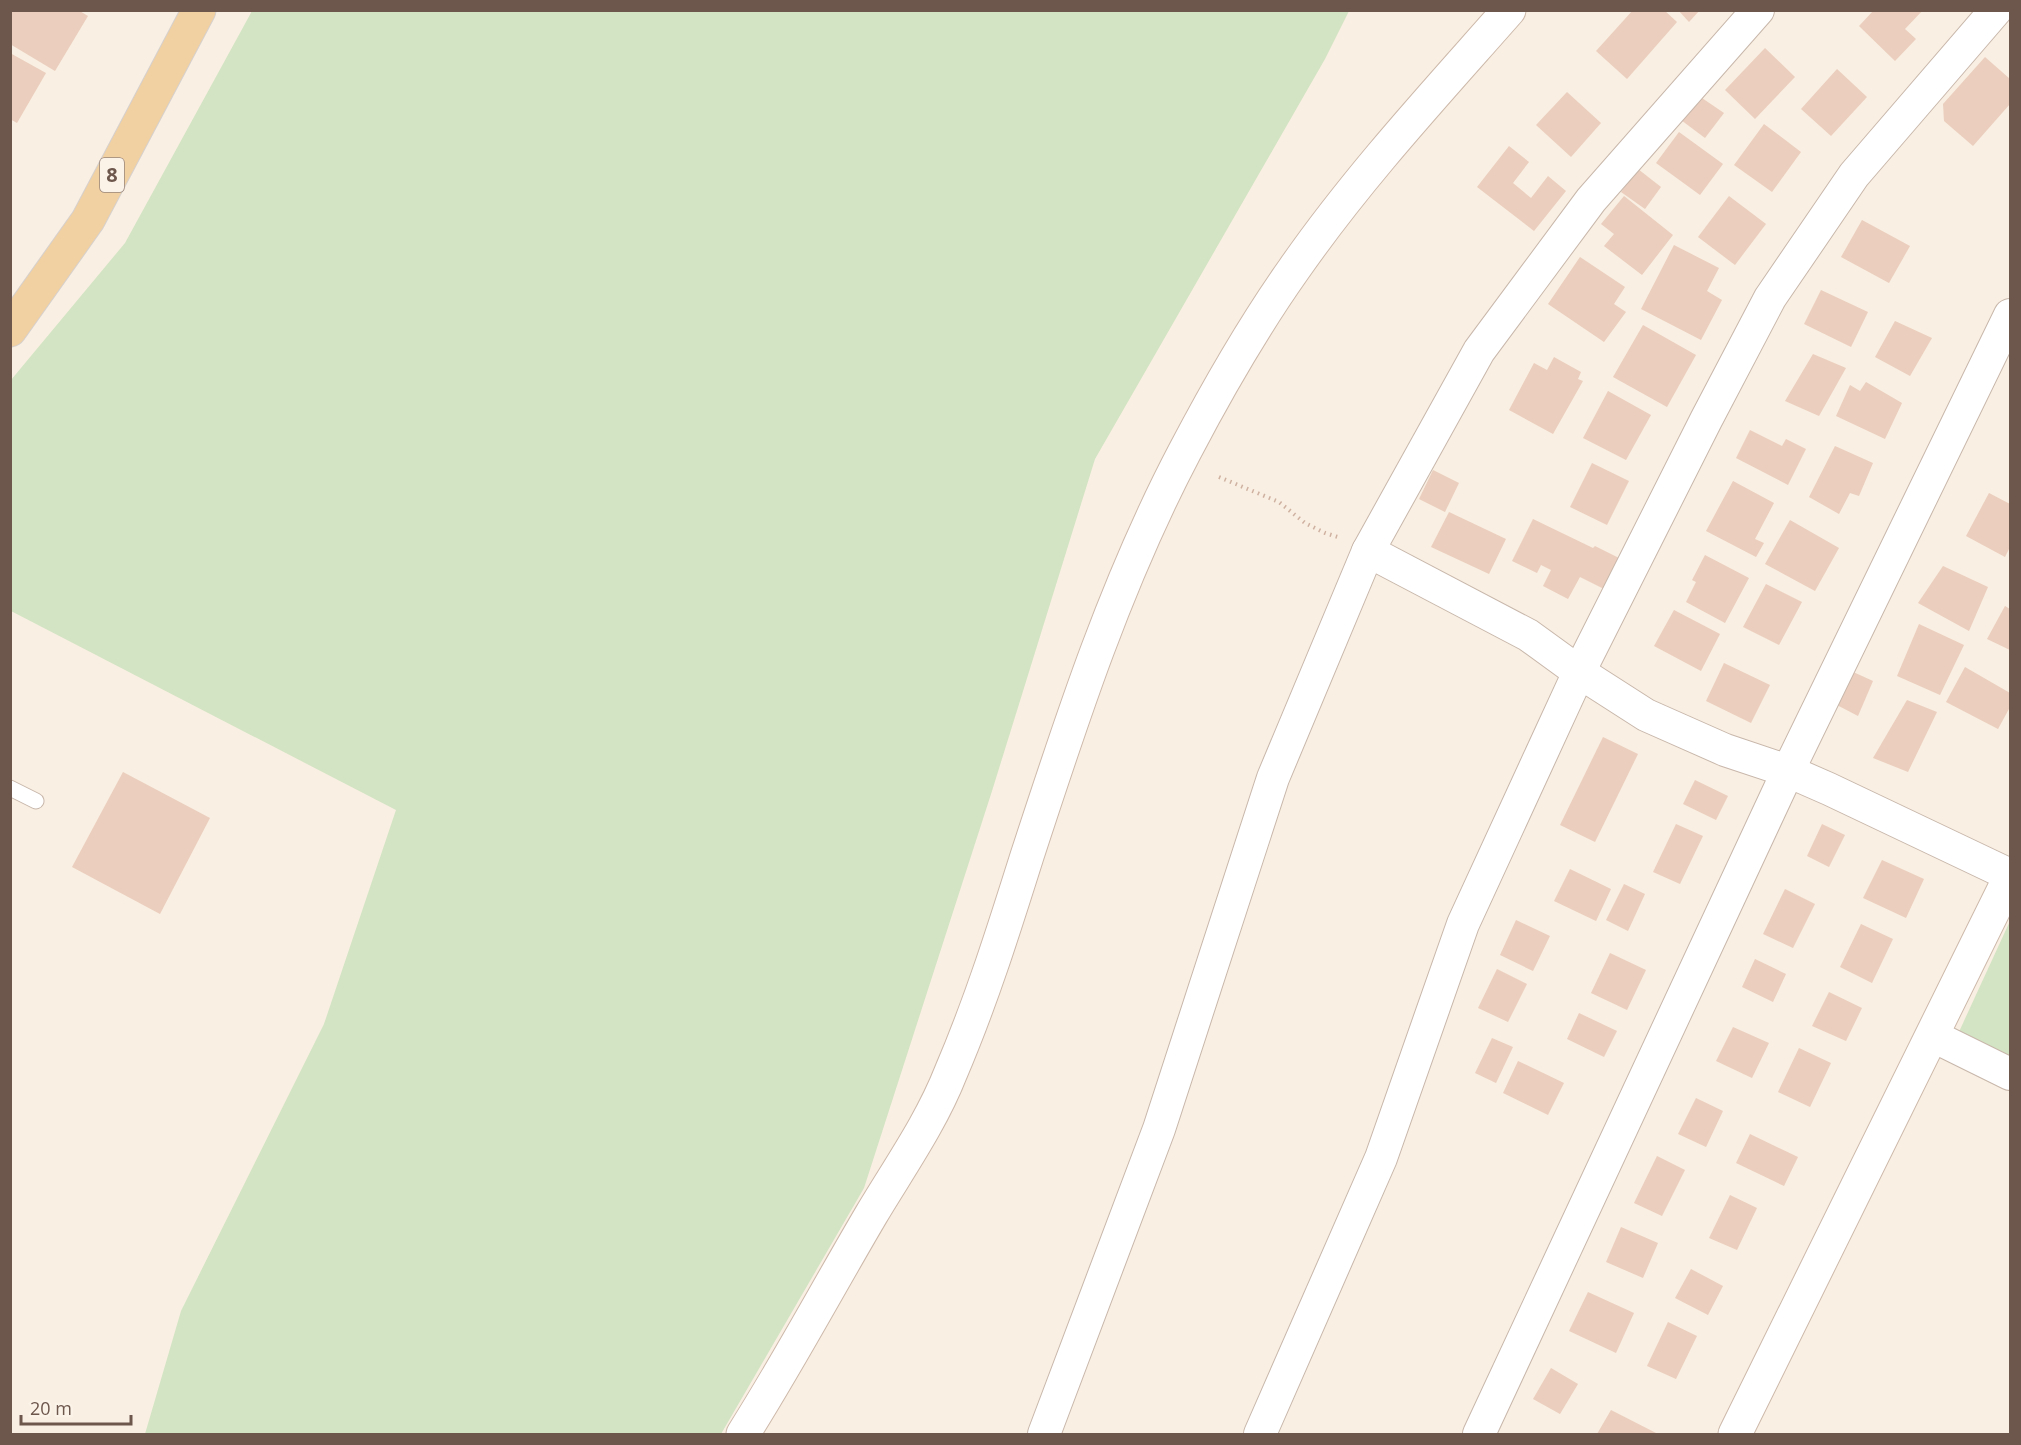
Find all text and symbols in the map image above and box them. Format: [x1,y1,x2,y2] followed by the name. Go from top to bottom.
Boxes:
[100,158,124,192] road number: 8
[21,1388,130,1426] scale bar
[30,1396,72,1420] text: 20 m

